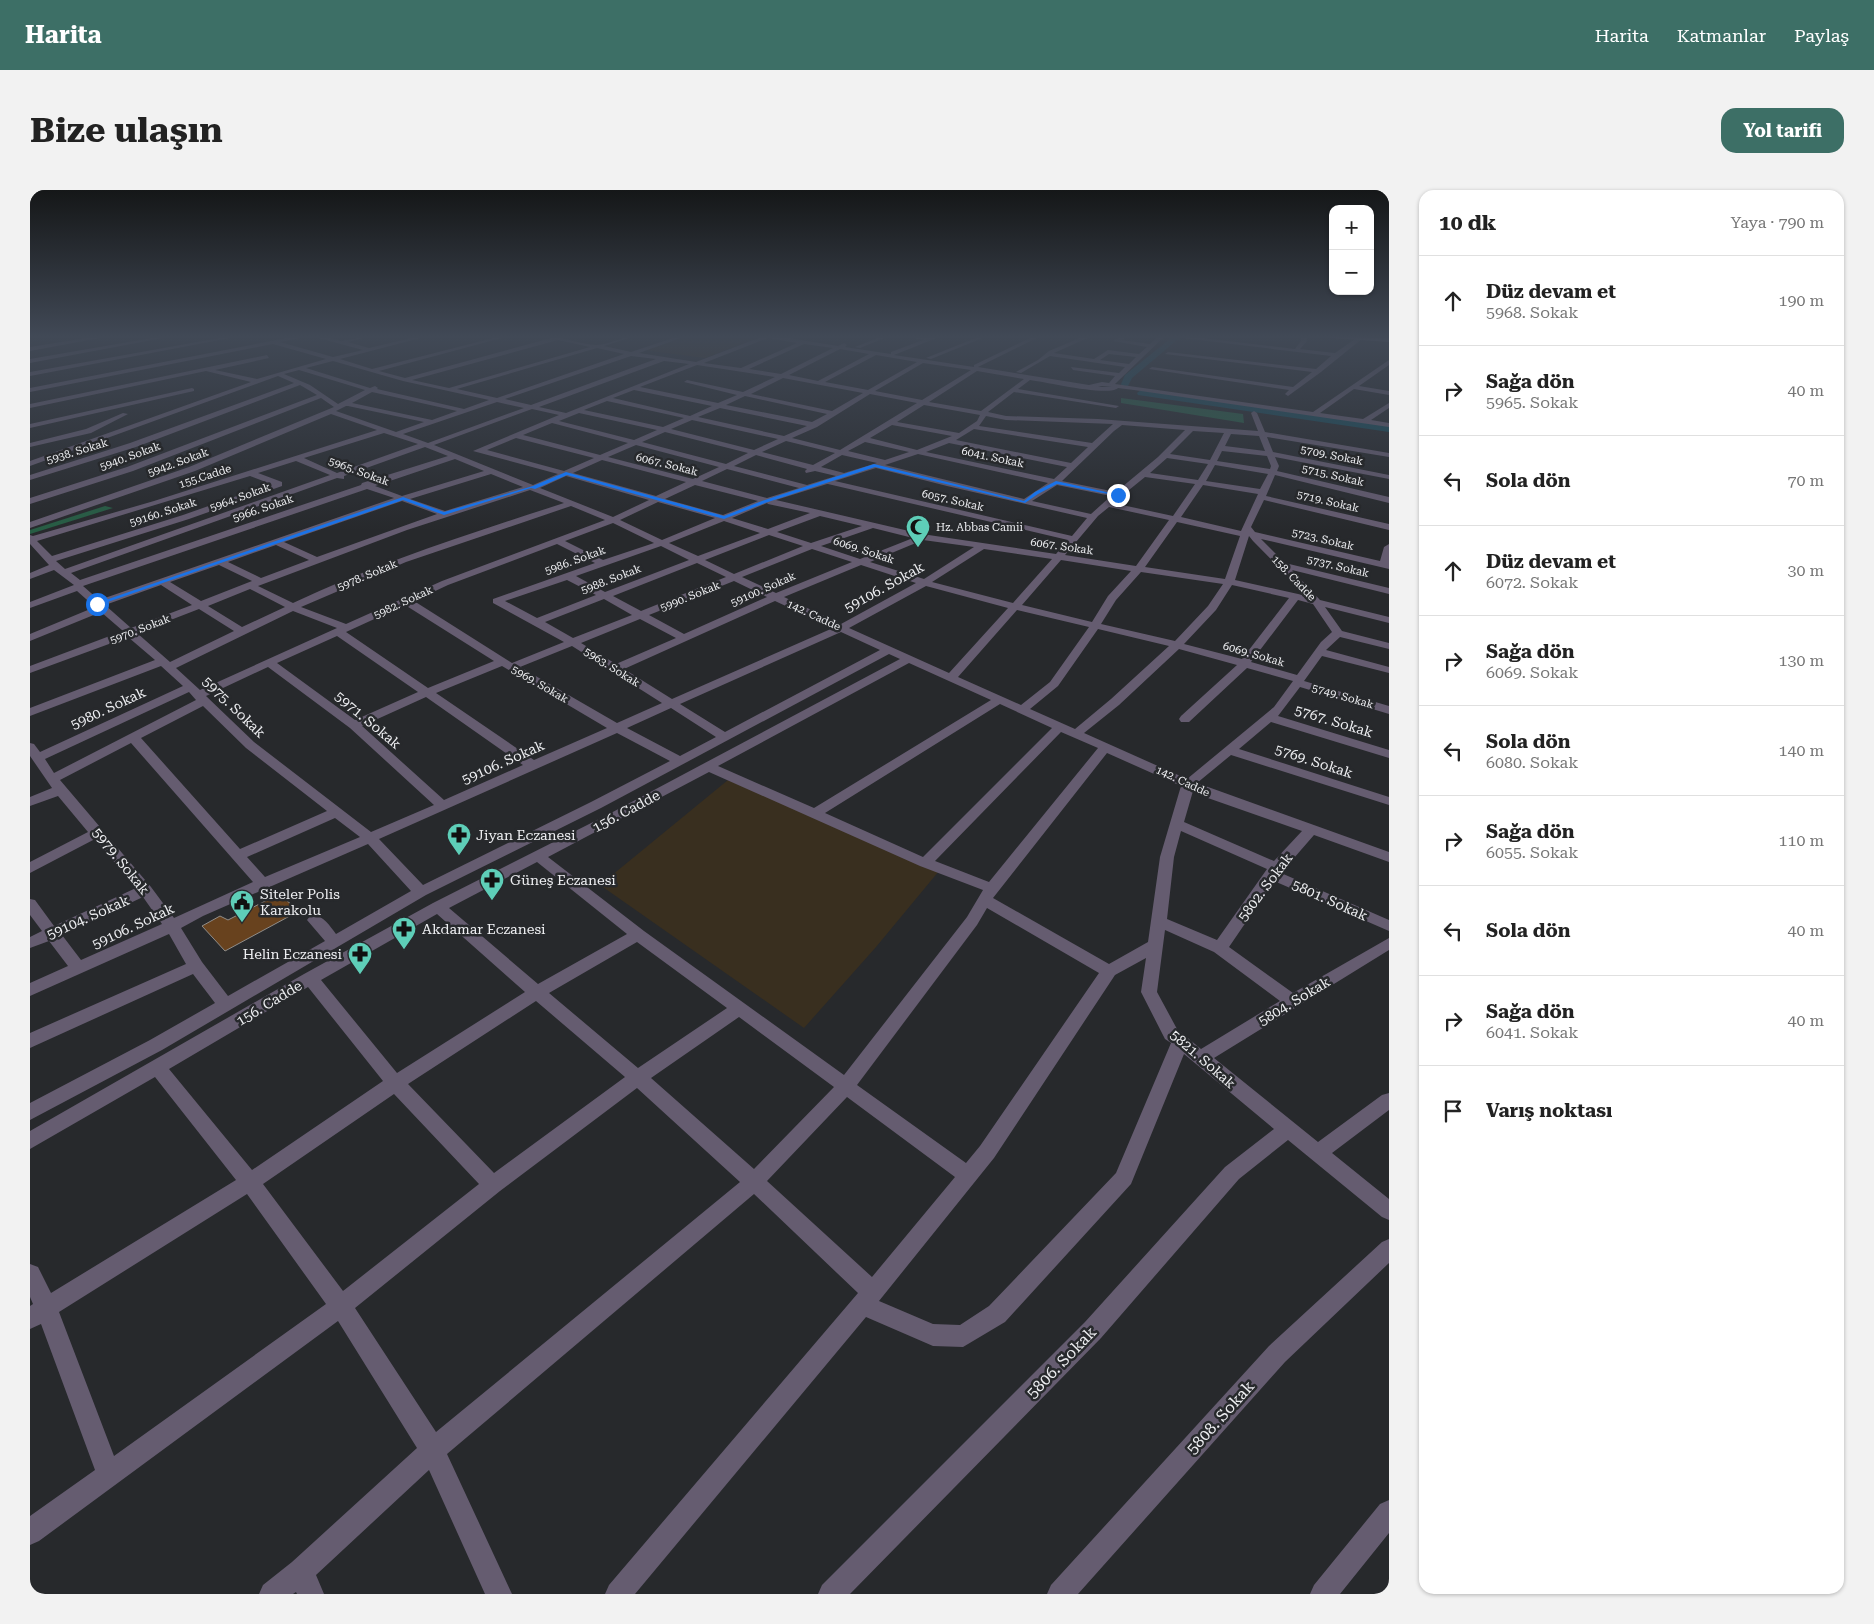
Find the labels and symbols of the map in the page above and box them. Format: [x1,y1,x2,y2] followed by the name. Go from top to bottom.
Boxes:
[45,436,109,467] street label: 5938. Sokak
[98,439,162,473] street label: 5940. Sokak
[1299,443,1364,468] street label: 5709. Sokak
[146,445,210,479] street label: 5942. Sokak
[960,445,1025,470] street label: 6041. Sokak
[634,450,699,478] street label: 6067. Sokak
[327,454,391,488] street label: 5965. Sokak
[177,462,233,491] street label: 155.Cadde
[1300,462,1365,489] street label: 5715. Sokak
[208,480,272,514] street label: 5964. Sokak
[1107,484,1130,507] route end
[920,487,985,514] street label: 6057. Sokak
[1295,488,1360,515] street label: 5719. Sokak
[231,492,295,525] street label: 5966. Sokak
[128,496,198,529] street label: 59160. Sokak
[905,514,931,548] mosque icon: Hz. Abbas Camii
[936,521,1023,534] place label: Hz. Abbas Camii
[1290,526,1355,553] street label: 5723. Sokak
[832,534,896,566] street label: 6069. Sokak
[1030,536,1094,557] street label: 6067. Sokak
[543,543,607,577] street label: 5986. Sokak
[1269,553,1318,604] street label: 158. Cadde
[1305,553,1370,580] street label: 5737. Sokak
[335,557,399,594] street label: 5978. Sokak
[841,558,927,616] street label: 59106. Sokak
[579,562,643,597] street label: 5988. Sokak
[729,569,798,610] street label: 59100. Sokak
[658,579,722,614] street label: 5990. Sokak
[372,583,435,622] street label: 5982. Sokak
[86,593,109,616] route start
[785,597,843,634] street label: 142. Cadde
[108,612,172,647] street label: 5970. Sokak
[1222,639,1286,669] street label: 6069. Sokak
[581,645,642,690] street label: 5963. Sokak
[509,663,571,706] street label: 5969. Sokak
[199,673,269,741] street label: 5975. Sokak
[1311,681,1375,711] street label: 5749. Sokak
[68,684,148,732] street label: 5980. Sokak
[332,688,404,752] street label: 5971. Sokak
[1293,702,1375,741] street label: 5767. Sokak
[459,737,547,787] street label: 59106. Sokak
[1273,741,1355,781] street label: 5769. Sokak
[1154,763,1212,800] street label: 142. Cadde
[590,786,663,835] street label: 156. Cadde
[446,822,472,856] pharmacy icon: Jiyan Eczanesi
[89,825,153,898] street label: 5979. Sokak
[476,827,576,843] place label: Jiyan Eczanesi
[1234,850,1296,924] street label: 5802. Sokak
[479,867,505,901] pharmacy icon: Güneş Eczanesi
[510,872,616,888] place label: Güneş Eczanesi
[1290,876,1370,924] street label: 5801. Sokak
[260,886,340,918] place label: Siteler Polis Karakolu
[229,889,255,923] public building icon: Siteler Polis Karakolu
[44,892,132,942] street label: 59104. Sokak
[89,900,177,952] street label: 59106. Sokak
[391,916,417,950] pharmacy icon: Akdamar Eczanesi
[422,921,546,937] place label: Akdamar Eczanesi
[347,941,373,975] pharmacy icon: Helin Eczanesi
[243,946,343,962] place label: Helin Eczanesi
[1255,973,1333,1029] street label: 5804. Sokak
[233,977,305,1029] street label: 156. Cadde
[1167,1026,1239,1092] street label: 5821. Sokak
[1022,1323,1100,1402] street label: 5806. Sokak
[1182,1377,1258,1458] street label: 5808. Sokak

